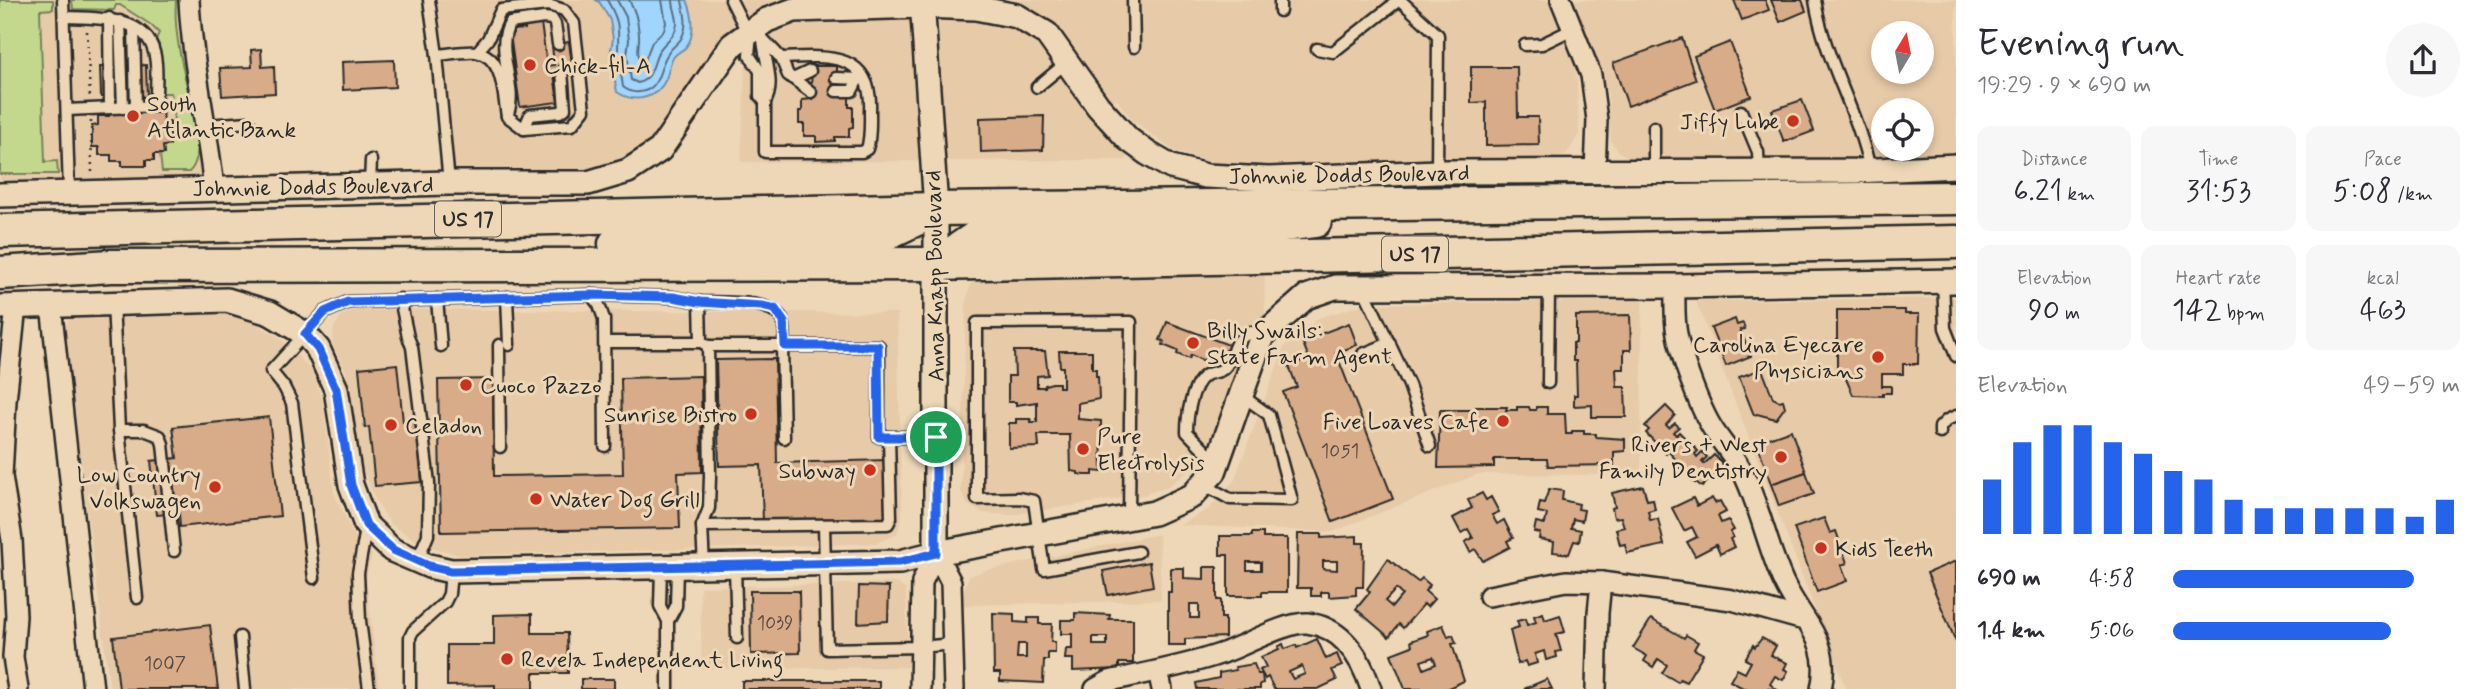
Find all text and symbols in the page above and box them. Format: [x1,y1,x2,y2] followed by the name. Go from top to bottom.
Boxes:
[1977,20,2184,69] text: Evening run
[1871,21,1934,84] north arrow
[1871,21,1934,161] map controls
[2386,23,2460,97] button: share
[544,52,651,82] place label: Chick-fil-A
[522,57,538,73] marker: Chick-fil-A
[1977,71,2151,101] text: 19:29 · 9 × 690 m
[147,90,296,146] place label: South Atlantic Bank
[1871,98,1934,161] button: locate
[125,108,141,124] marker: South Atlantic Bank
[1680,108,1779,138] place label: Jiffy Lube
[1785,113,1801,129] marker: Jiffy Lube
[2021,147,2088,172] text: Distance
[2199,147,2238,172] text: Time
[2364,147,2402,172] text: Pace
[1228,159,1470,193] street label: Johnnie Dodds Boulevard
[919,170,953,382] street label: Anna Knapp Boulevard
[192,171,434,205] street label: Johnnie Dodds Boulevard
[2013,172,2062,211] text: 6.21
[2186,172,2251,211] text: 31:53
[2333,172,2392,211] text: 5:08
[2062,182,2095,207] text: km
[2392,182,2433,207] text: /km
[435,202,501,236] road number: US 17
[1382,236,1448,272] road number: US 17
[2017,266,2092,291] text: Elevation
[2176,266,2261,291] text: Heart rate
[2367,266,2399,291] text: kcal
[2028,291,2060,330] text: 90
[2172,291,2222,330] text: 142
[2360,291,2406,330] text: 463
[2060,301,2080,326] text: m
[2222,301,2265,326] text: bpm
[1207,317,1392,373] place label: Billy Swails: State Farm Agent
[1693,331,1864,387] place label: Carolina Eyecare Physicians
[1185,335,1201,351] marker: Billy Swails: State Farm Agent
[1870,349,1886,365] marker: Carolina Eyecare Physicians
[1977,371,2068,401] text: Elevation
[2363,371,2460,401] text: 49–59 m
[480,372,602,402] place label: Cuoco Pazzo
[458,377,474,393] marker: Cuoco Pazzo
[604,401,737,431] place label: Sunrise Bistro
[743,406,759,422] marker: Sunrise Bistro
[906,407,966,467] pin
[1323,408,1489,438] place label: Five Loaves Cafe
[405,412,482,442] place label: Celadon
[1495,413,1511,429] marker: Five Loaves Cafe
[383,417,399,433] marker: Celadon
[917,418,955,456] icon: arrive
[1097,423,1205,479] place label: Pure Electrolysis
[1599,431,1767,487] place label: Rivers + West Family Dentistry
[1321,439,1359,464] house number: 1051
[1075,441,1091,457] marker: Pure Electrolysis
[1773,449,1789,465] marker: Rivers + West Family Dentistry
[779,457,856,487] place label: Subway
[77,461,201,519] place label: Low Country Volkswagen
[862,462,878,478] marker: Subway
[207,479,223,495] marker: Low Country Volkswagen
[550,486,700,518] place label: Water Dog Grill
[528,491,544,507] marker: Water Dog Grill
[1835,535,1934,565] place label: Kids Teeth
[1813,540,1829,556] marker: Kids Teeth
[1977,564,2041,594] text: 690 m
[2089,564,2135,594] text: 4:58
[757,611,793,636] house number: 1039
[1977,616,2045,646] text: 1.4 km
[2089,616,2135,646] text: 5:06
[521,646,784,678] place label: Revela Independent Living
[499,651,515,667] marker: Revela Independent Living
[144,652,186,677] house number: 1007

